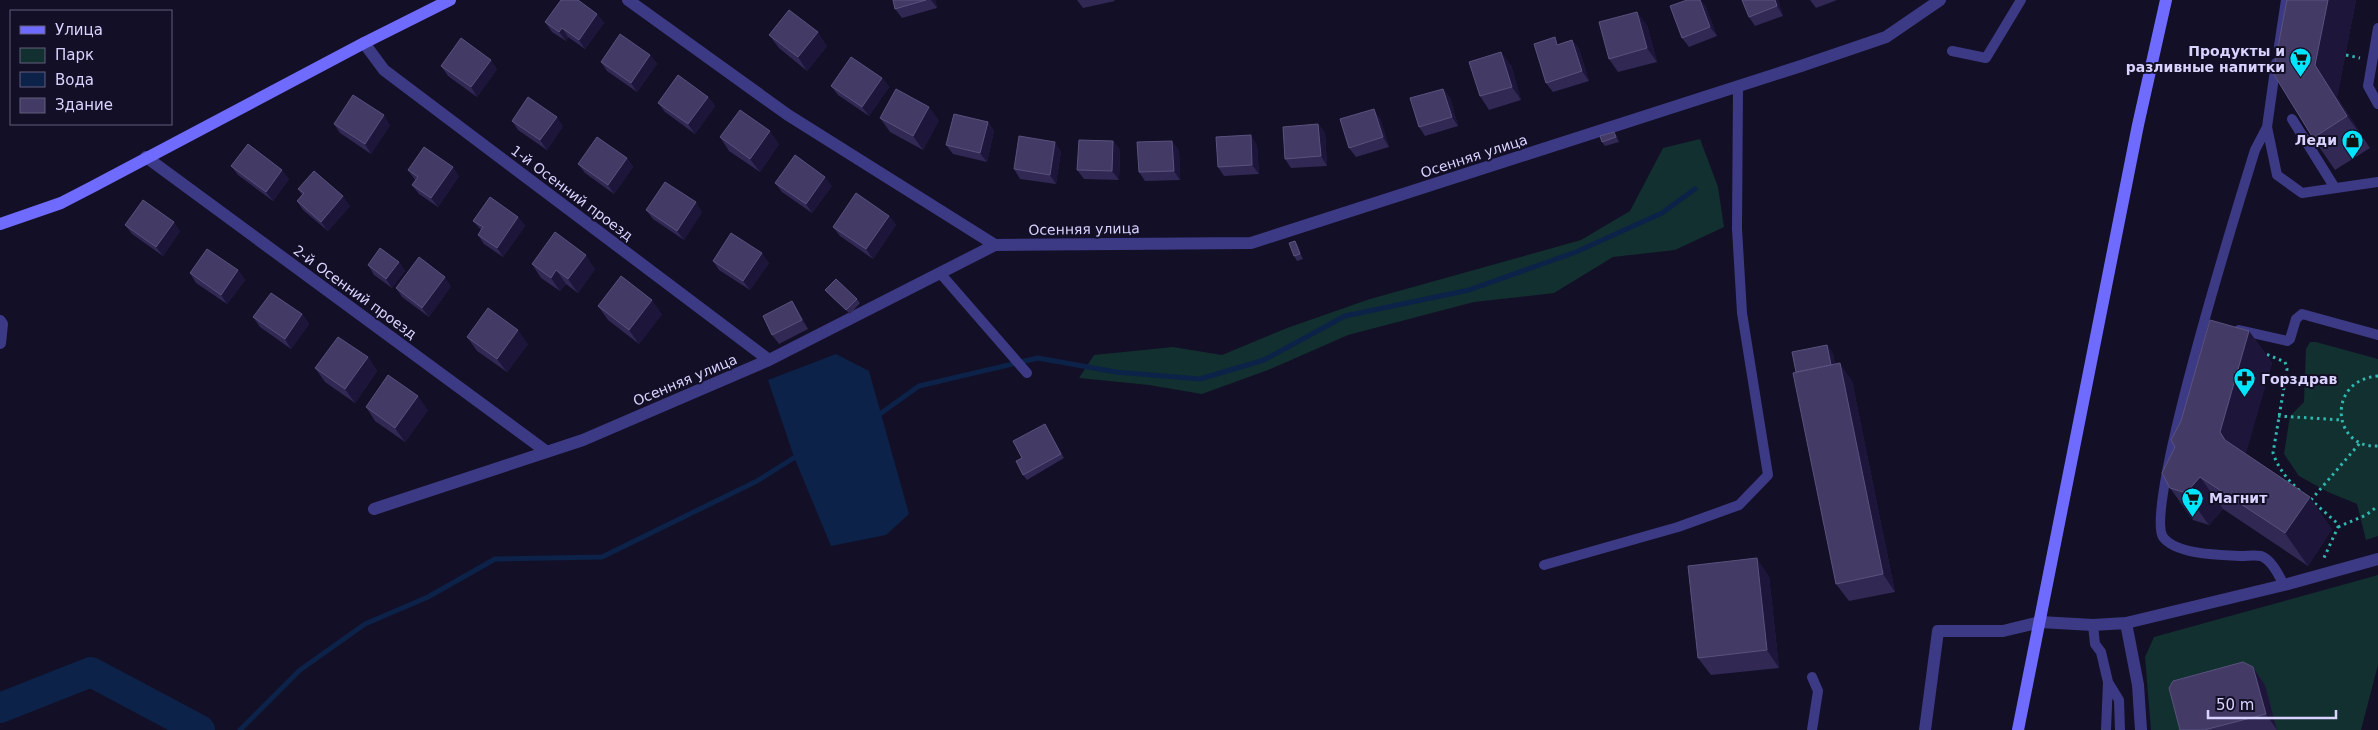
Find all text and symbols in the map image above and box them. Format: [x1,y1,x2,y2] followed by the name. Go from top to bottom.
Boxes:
[10,10,172,125] legend
[55,21,103,39] text: Улица
[2126,43,2285,75] place label: Продукты и разливные напитки
[55,46,94,64] text: Парк
[2289,47,2313,78] supermarket icon: Продукты и разливные напитки
[55,71,94,89] text: Вода
[55,96,113,114] text: Здание
[2341,128,2365,159] shop icon: Леди
[1419,131,1529,181] street label: Осенняя улица
[2295,132,2337,148] place label: Леди
[508,142,636,244] street label: 1-й Осенний проезд
[1028,220,1140,238] street label: Осенняя улица
[290,242,420,342] street label: 2-й Осенний проезд
[631,351,739,409] street label: Осенняя улица
[2233,367,2257,398] pharmacy icon: Горздрав
[2261,371,2337,387] place label: Горздрав
[2181,486,2205,517] supermarket icon: Магнит
[2209,490,2268,506] place label: Магнит
[2208,688,2336,720] scale bar
[2216,696,2254,714] text: 50 m

